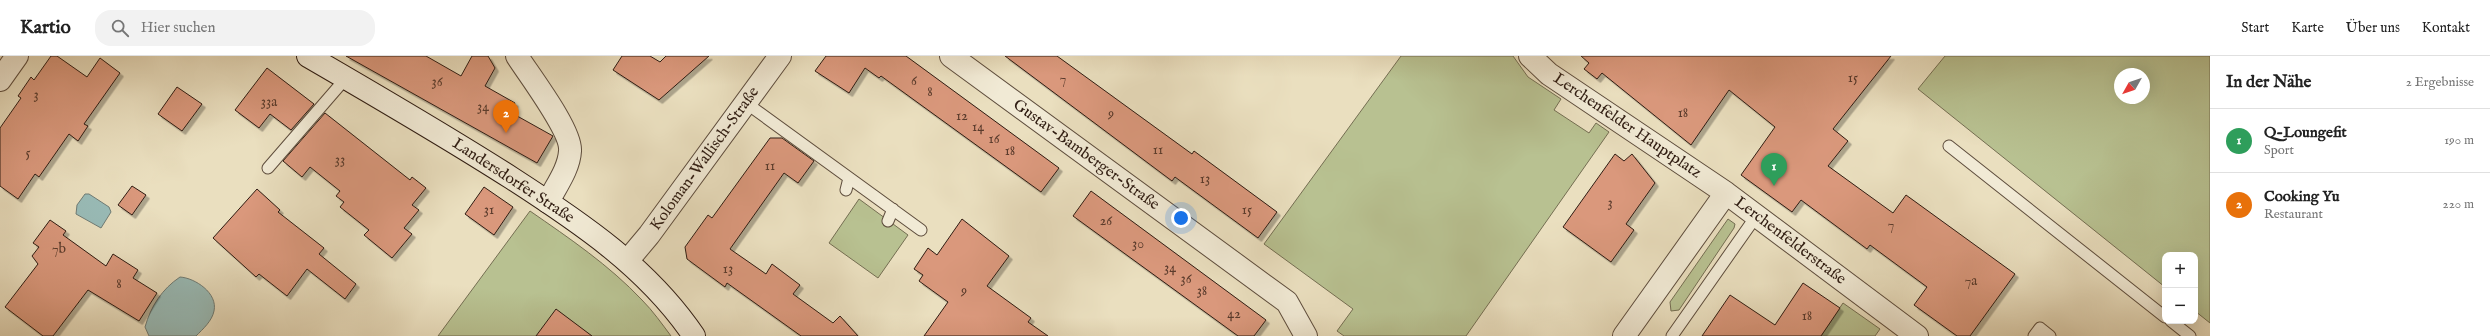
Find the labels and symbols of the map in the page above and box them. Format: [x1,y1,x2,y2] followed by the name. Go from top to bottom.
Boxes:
[2114,68,2150,104] north arrow
[1549,69,1705,183] street label: Lerchenfelder Hauptplatz
[1848,69,1858,87] house number: 15
[1060,70,1066,88] house number: 7
[911,72,918,90] house number: 6
[431,73,444,91] house number: 36
[646,83,764,235] street label: Koloman-Wallisch-Straße
[927,83,933,101] house number: 8
[33,86,39,104] house number: 3
[261,93,278,111] house number: 33a
[1009,95,1163,215] street label: Gustav-Bamberger-Straße
[477,98,489,116] house number: 34
[493,100,519,133] pin: 2
[1678,104,1688,122] house number: 18
[1107,105,1114,123] house number: 9
[956,107,968,125] house number: 12
[972,118,984,136] house number: 14
[988,130,1001,148] house number: 16
[448,134,578,228] street label: Landersdorfer Straße
[1153,141,1163,159] house number: 11
[1005,142,1015,160] house number: 18
[25,144,31,162] house number: 5
[335,151,345,169] house number: 33
[1761,153,1787,186] pin: 1
[765,157,775,175] house number: 11
[1200,170,1210,188] house number: 13
[1730,193,1850,289] street label: Lerchenfelderstraße
[1607,194,1613,212] house number: 3
[484,201,494,219] house number: 31
[1242,201,1252,219] house number: 15
[1171,208,1191,228] your location
[1100,212,1113,230] house number: 26
[1888,216,1894,234] house number: 7
[1132,235,1144,253] house number: 30
[52,240,66,258] house number: 7b
[1164,259,1176,277] house number: 34
[723,260,733,278] house number: 13
[1180,270,1193,288] house number: 36
[1965,272,1978,290] house number: 7a
[116,275,122,293] house number: 8
[960,282,967,300] house number: 9
[1197,282,1207,300] house number: 38
[1227,305,1241,323] house number: 42
[1802,307,1812,325] house number: 18

